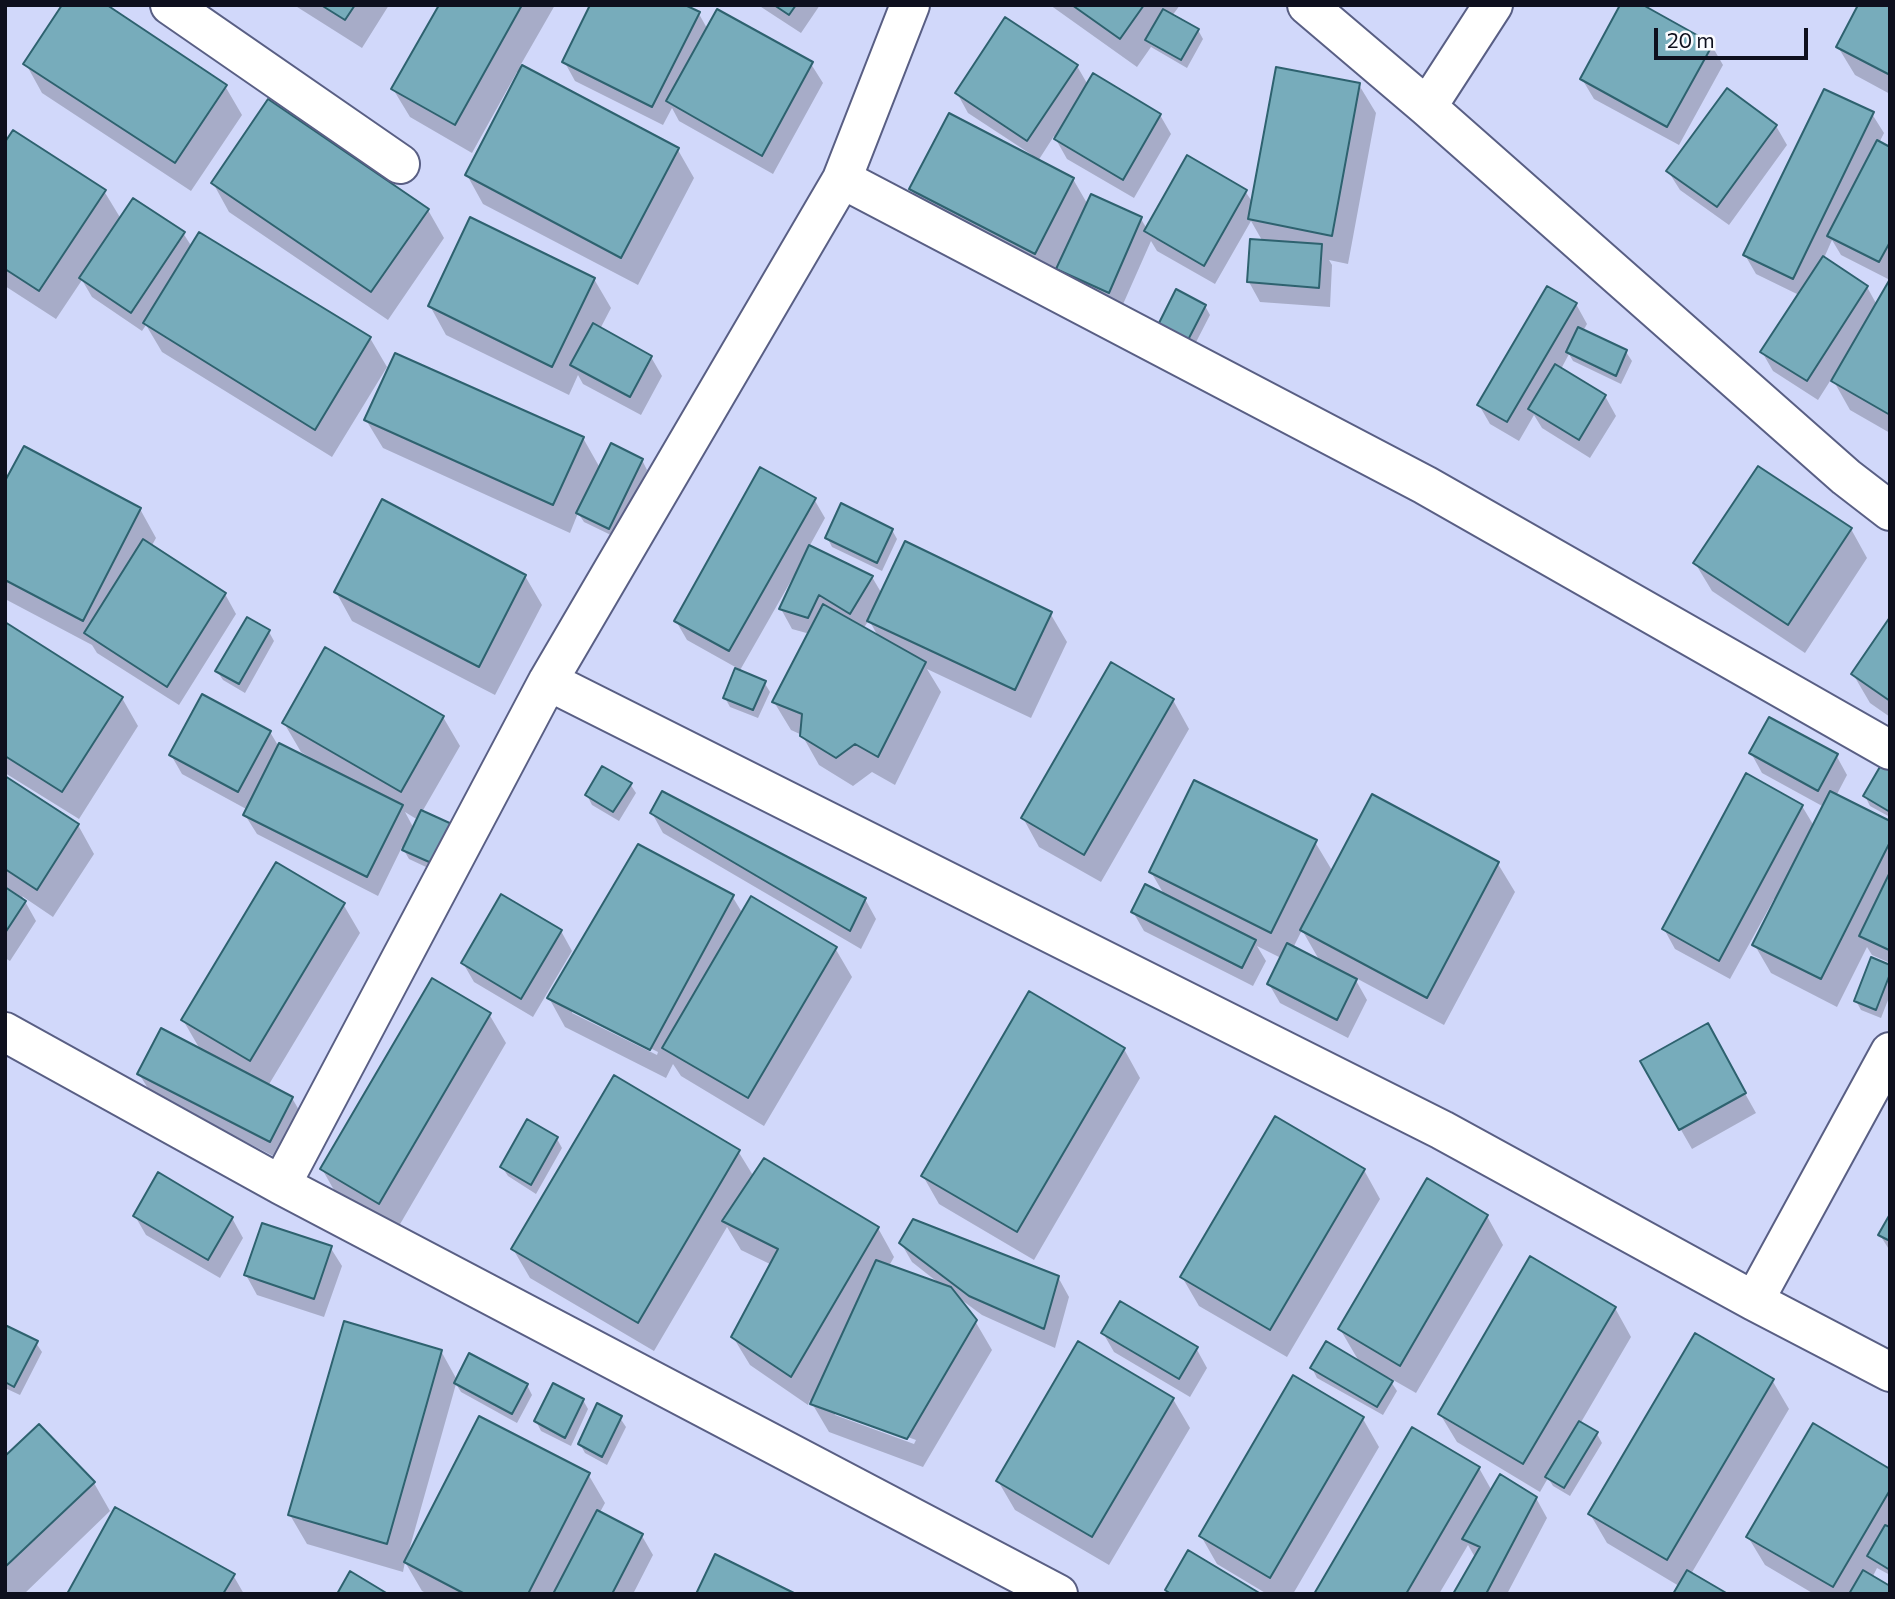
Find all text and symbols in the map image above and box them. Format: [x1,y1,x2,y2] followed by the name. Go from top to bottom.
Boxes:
[1657,14,1811,58] scale bar
[1667,27,1715,52] text: 20 m

